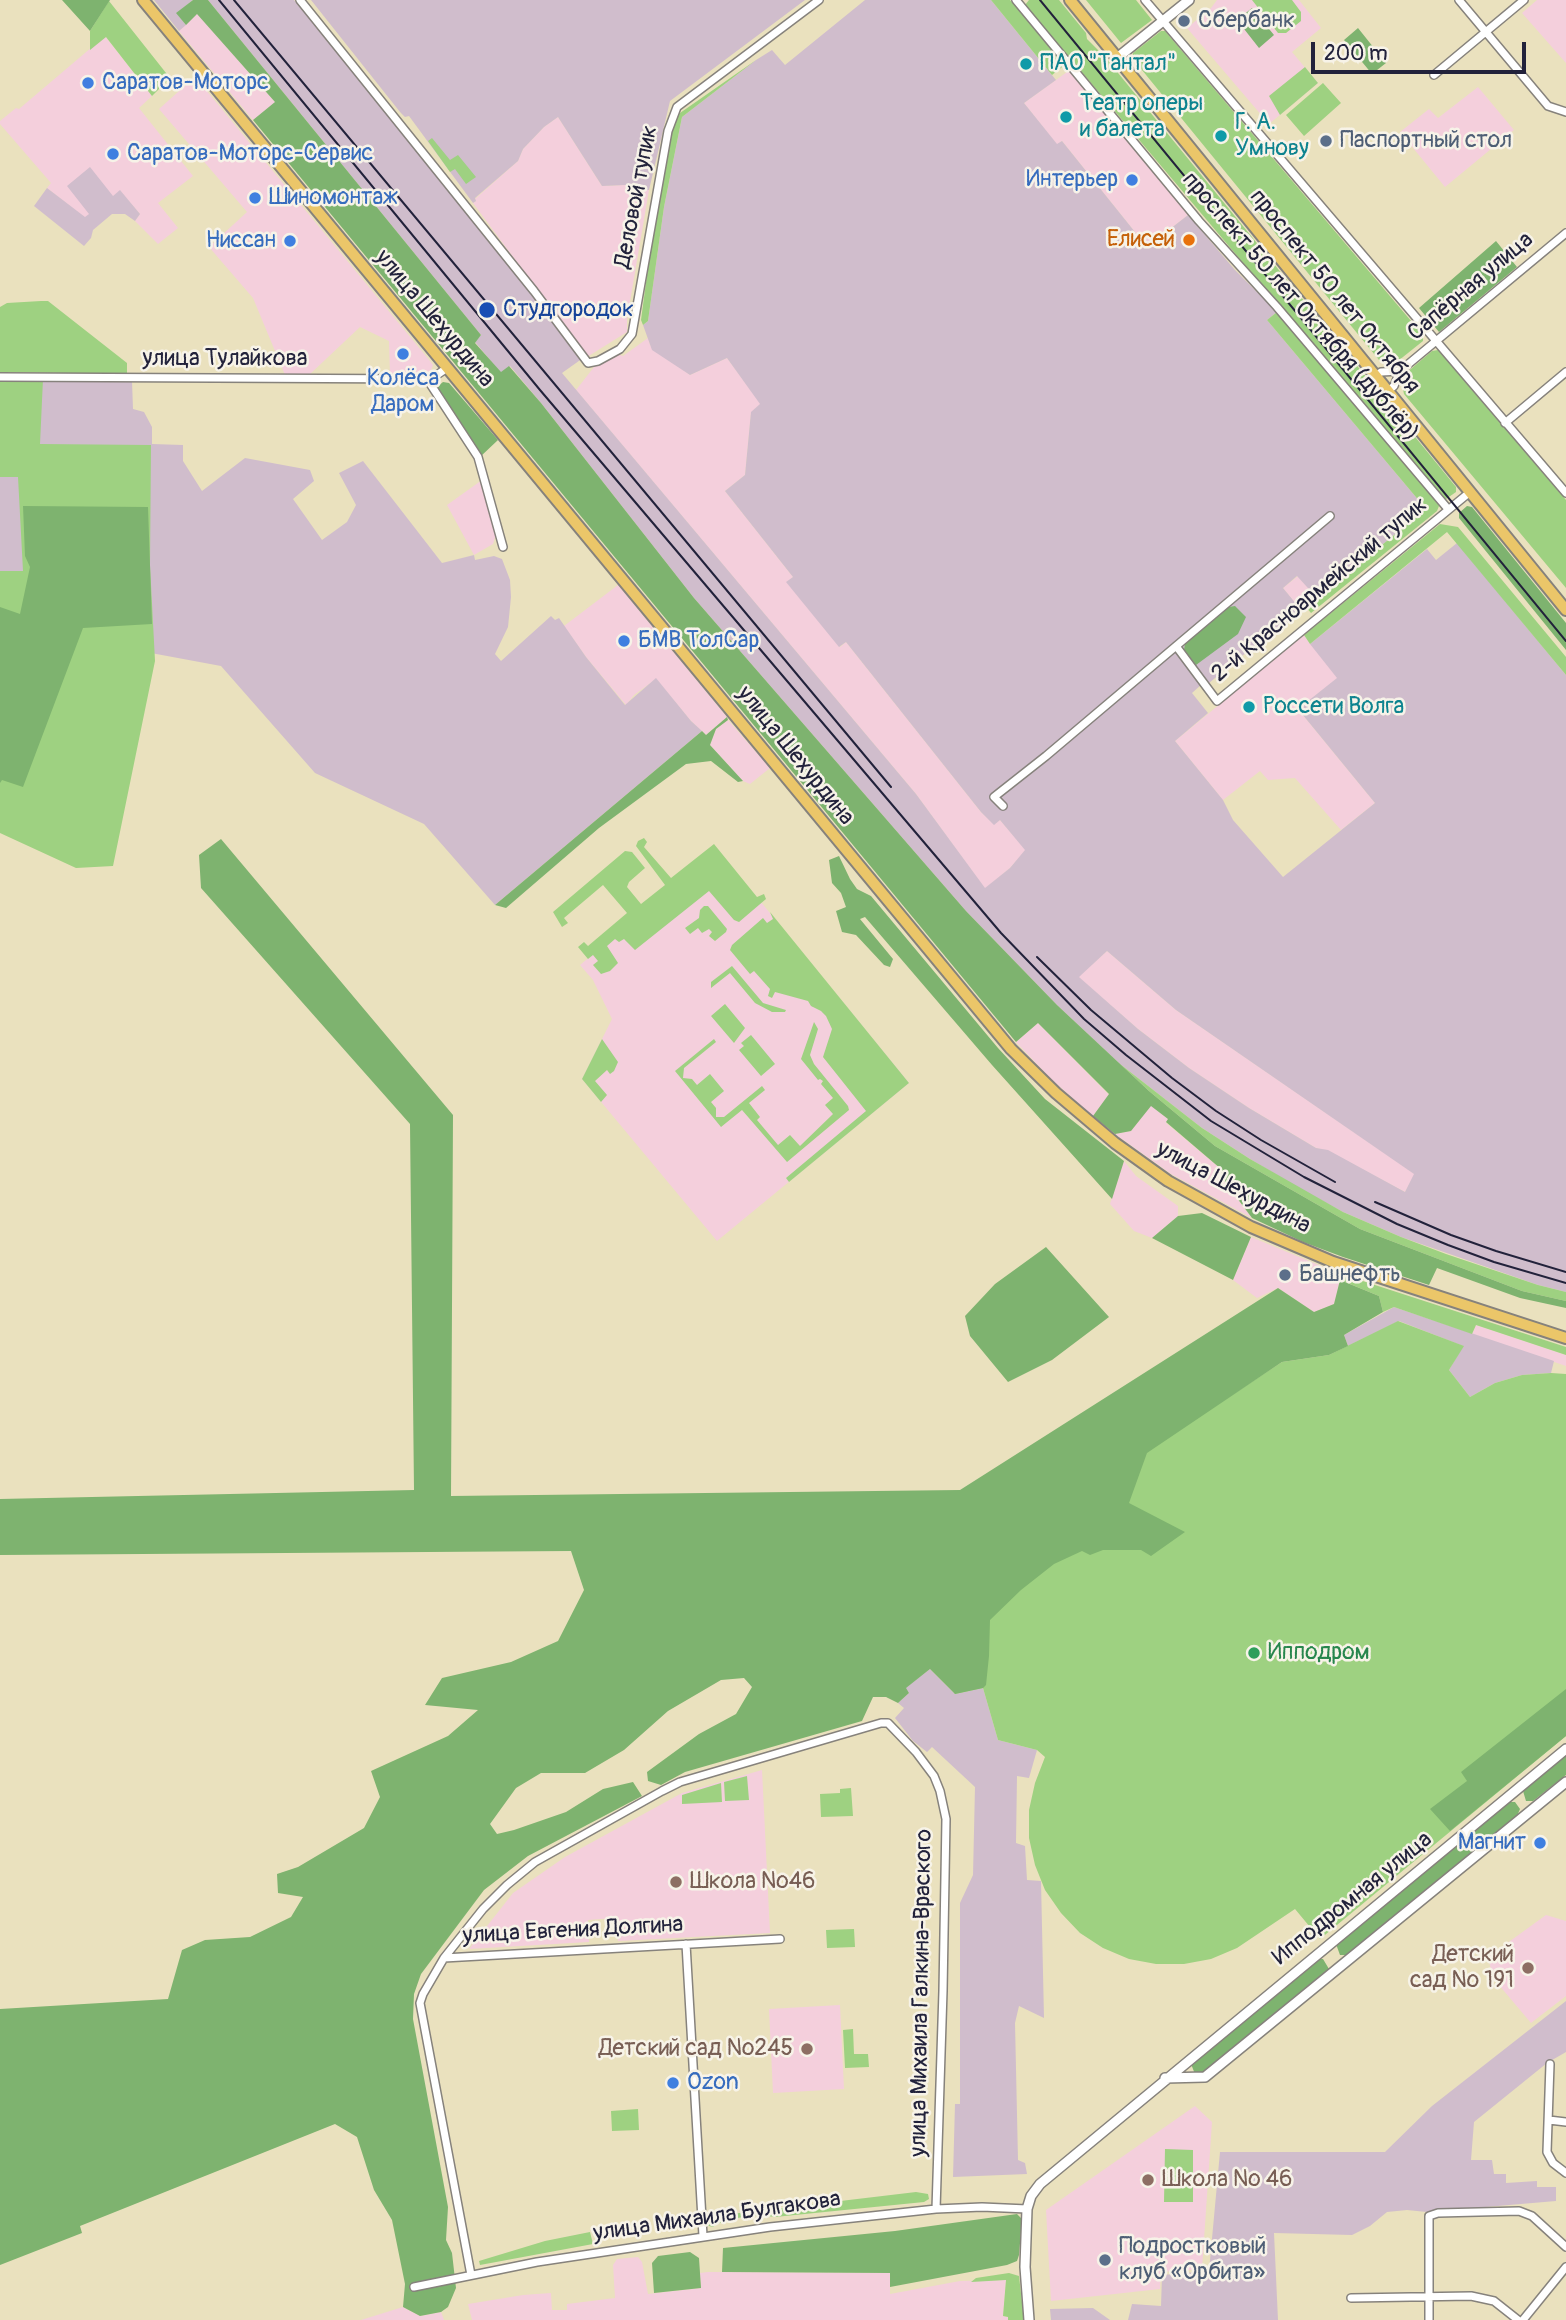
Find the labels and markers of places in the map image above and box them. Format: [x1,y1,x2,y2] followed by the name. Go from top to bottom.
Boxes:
[1198,7,1295,35] place label: Сбербанк
[1176,13,1192,29] marker: Сбербанк
[1040,50,1176,78] place label: ПАО "Тантал"
[1018,56,1034,72] marker: ПАО "Тантал"
[102,69,269,97] place label: Саратов-Моторс
[80,75,96,91] marker: Саратов-Моторс
[1080,90,1203,144] place label: Театр оперы и балета
[1058,109,1074,125] marker: Театр оперы и балета
[1235,109,1309,163] place label: Г. А. Умнову
[1340,127,1512,155] place label: Паспортный стол
[1213,128,1229,144] marker: Г. А. Умнову
[1318,133,1334,149] marker: Паспортный стол
[127,140,373,168] place label: Саратов-Моторс-Сервис
[105,146,121,162] marker: Саратов-Моторс-Сервис
[1026,166,1118,194] place label: Интерьер
[1124,172,1140,188] marker: Интерьер
[269,184,398,212] place label: Шиномонтаж
[247,190,263,206] marker: Шиномонтаж
[1107,226,1175,254] place label: Елисей
[206,227,276,255] place label: Ниссан
[1181,232,1197,248] marker: Елисей
[282,233,298,249] marker: Ниссан
[503,296,634,324] place label: Студгородок
[477,300,497,320] marker: Студгородок
[395,346,411,362] marker: Колёса Даром
[367,365,439,419] place label: Колёса Даром
[638,627,759,655] place label: БМВ ТолСар
[616,633,632,649] marker: БМВ ТолСар
[1263,693,1404,721] place label: Россети Волга
[1241,699,1257,715] marker: Россети Волга
[1299,1261,1401,1289] place label: Башнефть
[1277,1267,1293,1283] marker: Башнефть
[1268,1639,1370,1667] place label: Ипподром
[1246,1645,1262,1661] marker: Ипподром
[1458,1829,1526,1857] place label: Магнит
[1532,1835,1548,1851] marker: Магнит
[690,1868,815,1896] place label: Школа №46
[668,1874,684,1890] marker: Школа №46
[1410,1941,1514,1995] place label: Детский сад № 191
[1520,1960,1536,1976] marker: Детский сад № 191
[599,2035,793,2063] place label: Детский сад №245
[799,2041,815,2057] marker: Детский сад №245
[687,2069,739,2097] place label: Ozon
[665,2075,681,2091] marker: Ozon
[1162,2166,1292,2194] place label: Школа № 46
[1140,2172,1156,2188] marker: Школа № 46
[1119,2233,1266,2287] place label: Подростковый клуб «Орбита»
[1097,2252,1113,2268] marker: Подростковый клуб «Орбита»

